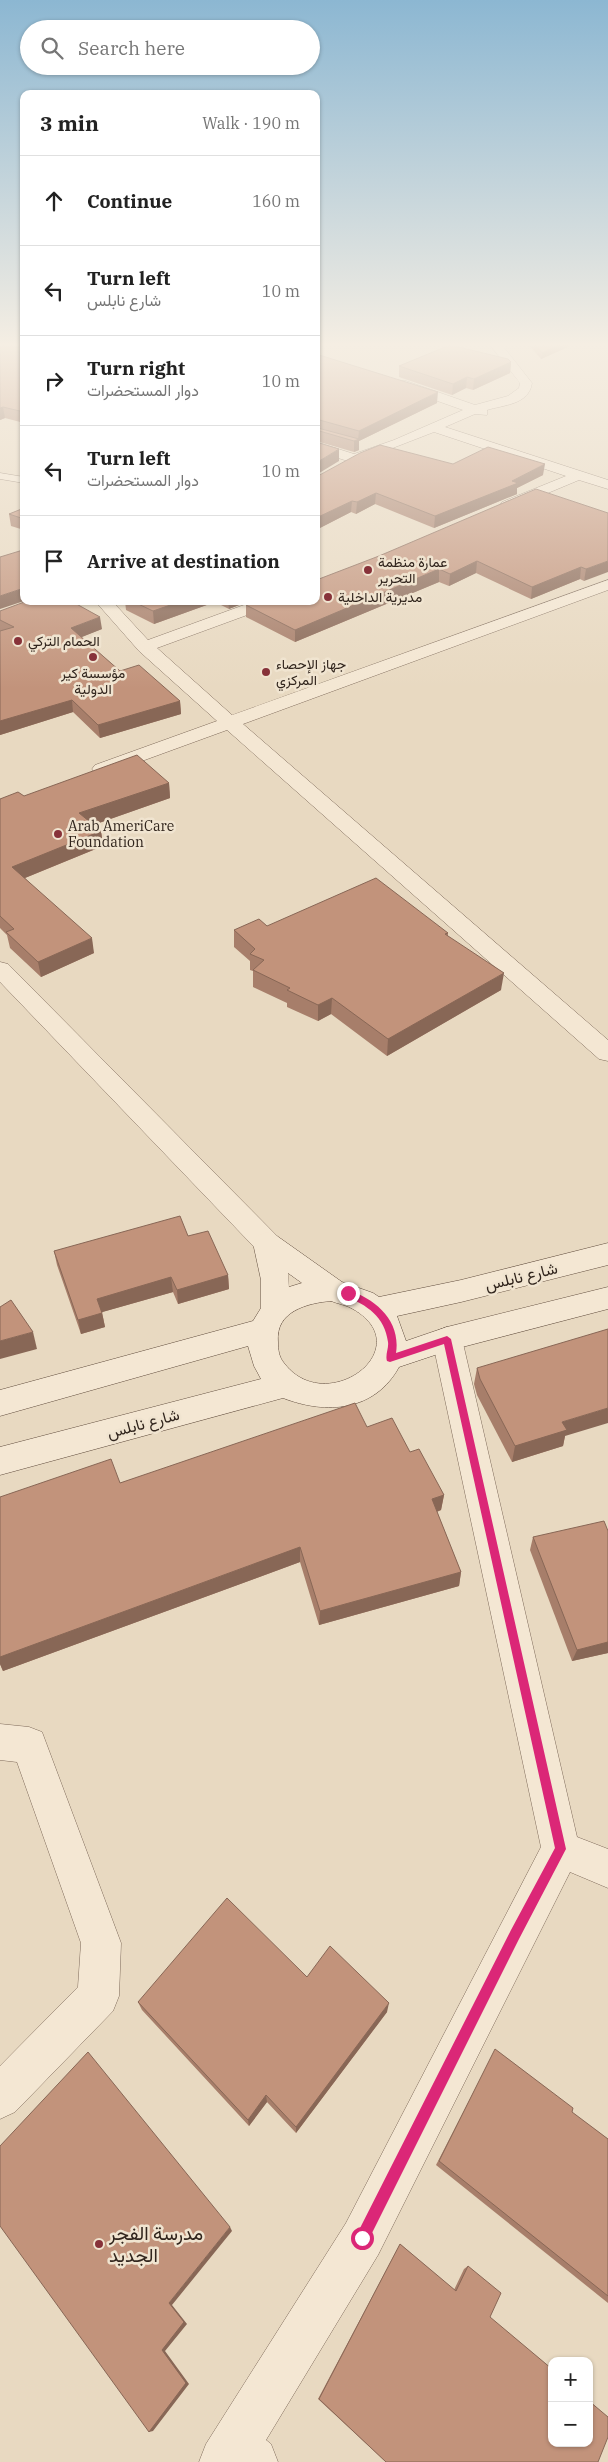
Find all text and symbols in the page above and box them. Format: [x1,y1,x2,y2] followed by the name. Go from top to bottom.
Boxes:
[20,20,320,75] search box
[38,34,66,62] icon: search
[78,36,185,60] text: Search here
[40,109,99,137] text: 3 min
[202,113,300,133] text: Walk · 190 m
[40,187,68,215] icon: ahead
[87,189,172,213] text: Continue
[252,191,300,211] text: 160 m
[87,266,170,290] text: Turn left
[40,277,68,305] icon: left
[262,281,300,301] text: 10 m
[87,290,161,310] text: شارع نابلس
[87,356,185,380] text: Turn right
[40,367,68,395] icon: right
[262,371,300,391] text: 10 m
[87,380,199,400] text: دوار المستحضرات
[87,446,170,470] text: Turn left
[40,457,68,485] icon: left
[262,461,300,481] text: 10 m
[87,470,199,490] text: دوار المستحضرات
[40,547,68,575] icon: arrive
[87,549,280,573] text: Arrive at destination
[377,553,447,587] place label: عمارة منظمة التحرير
[362,564,374,576] marker: عمارة منظمة التحرير
[338,588,422,606] place label: مديرية الداخلية
[322,591,334,603] marker: مديرية الداخلية
[28,632,100,653] place label: الحمام التركي
[12,635,24,647] marker: الحمام التركي
[87,651,99,663] marker: مؤسسة كير الدولية
[276,655,346,692] place label: جهاز الإحصاء المركزي
[60,664,125,698] place label: مؤسسة كير الدولية
[260,666,272,678] marker: جهاز الإحصاء المركزي
[68,817,174,851] place label: Arab AmeriCare Foundation
[52,828,64,840] marker: Arab AmeriCare Foundation
[483,1257,560,1297] street label: شارع نابلس
[337,1282,360,1305] route end
[105,1404,182,1444] street label: شارع نابلس
[108,2221,203,2267] place label: مدرسة الفجر الجديد
[351,2227,374,2250] route start
[93,2238,105,2250] marker: مدرسة الفجر الجديد
[548,2357,593,2447] map controls
[548,2357,593,2402] button: +
[548,2402,593,2447] button: −

